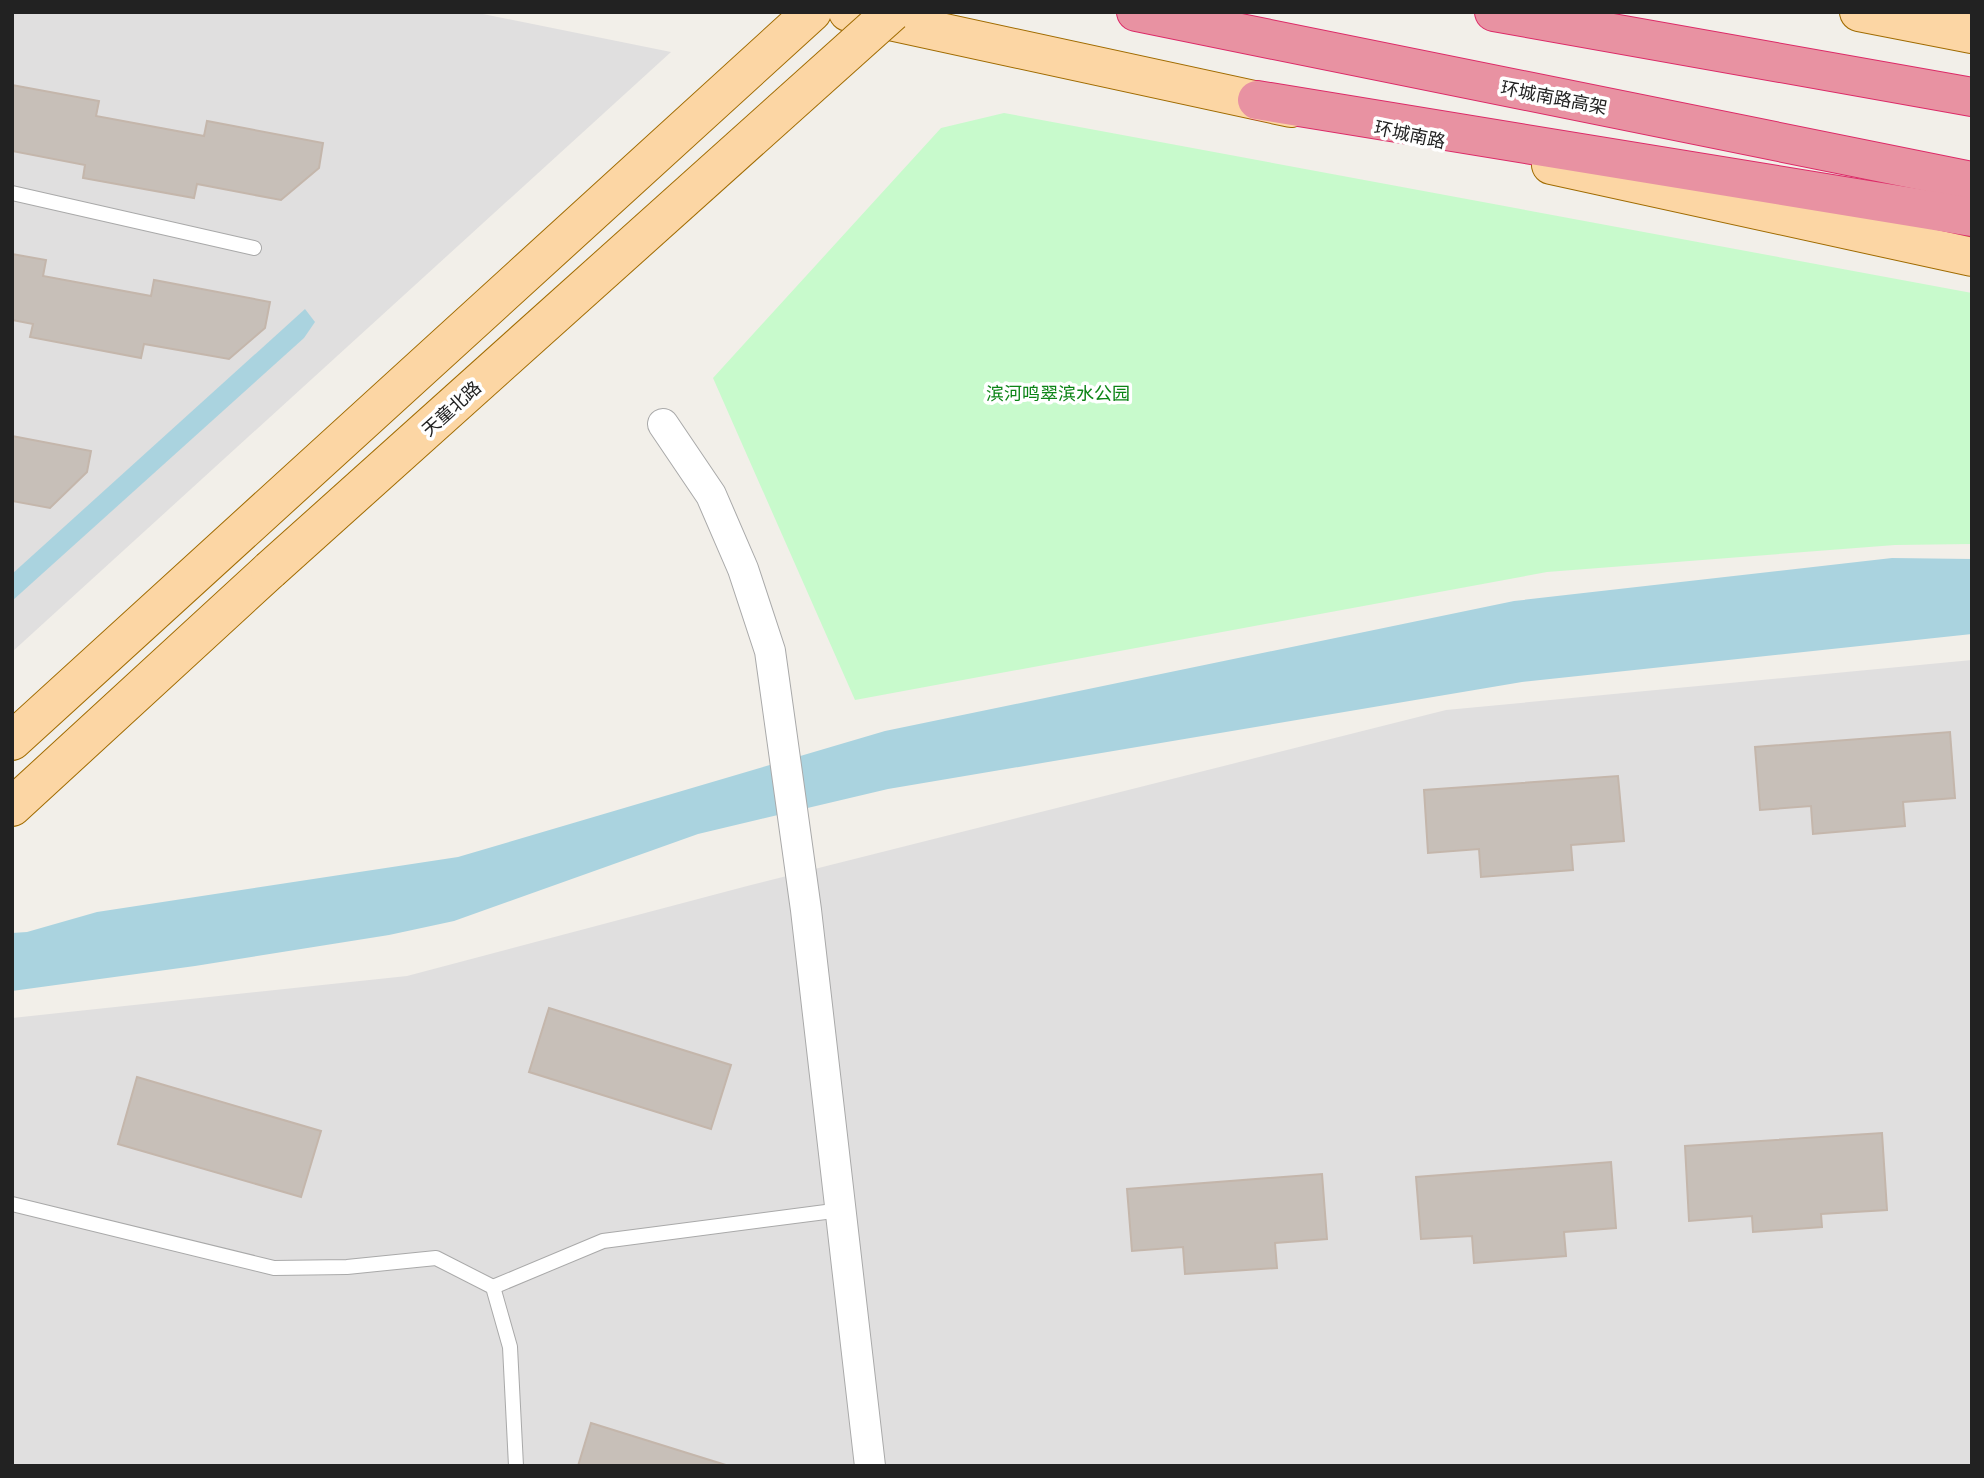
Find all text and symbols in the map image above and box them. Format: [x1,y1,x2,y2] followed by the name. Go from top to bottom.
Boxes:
[1499,75,1609,119] street label: 环城南路高架
[1372,115,1448,153] street label: 环城南路
[416,375,486,441] street label: 天童北路
[986,381,1130,405] park label: 滨河鸣翠滨水公园

